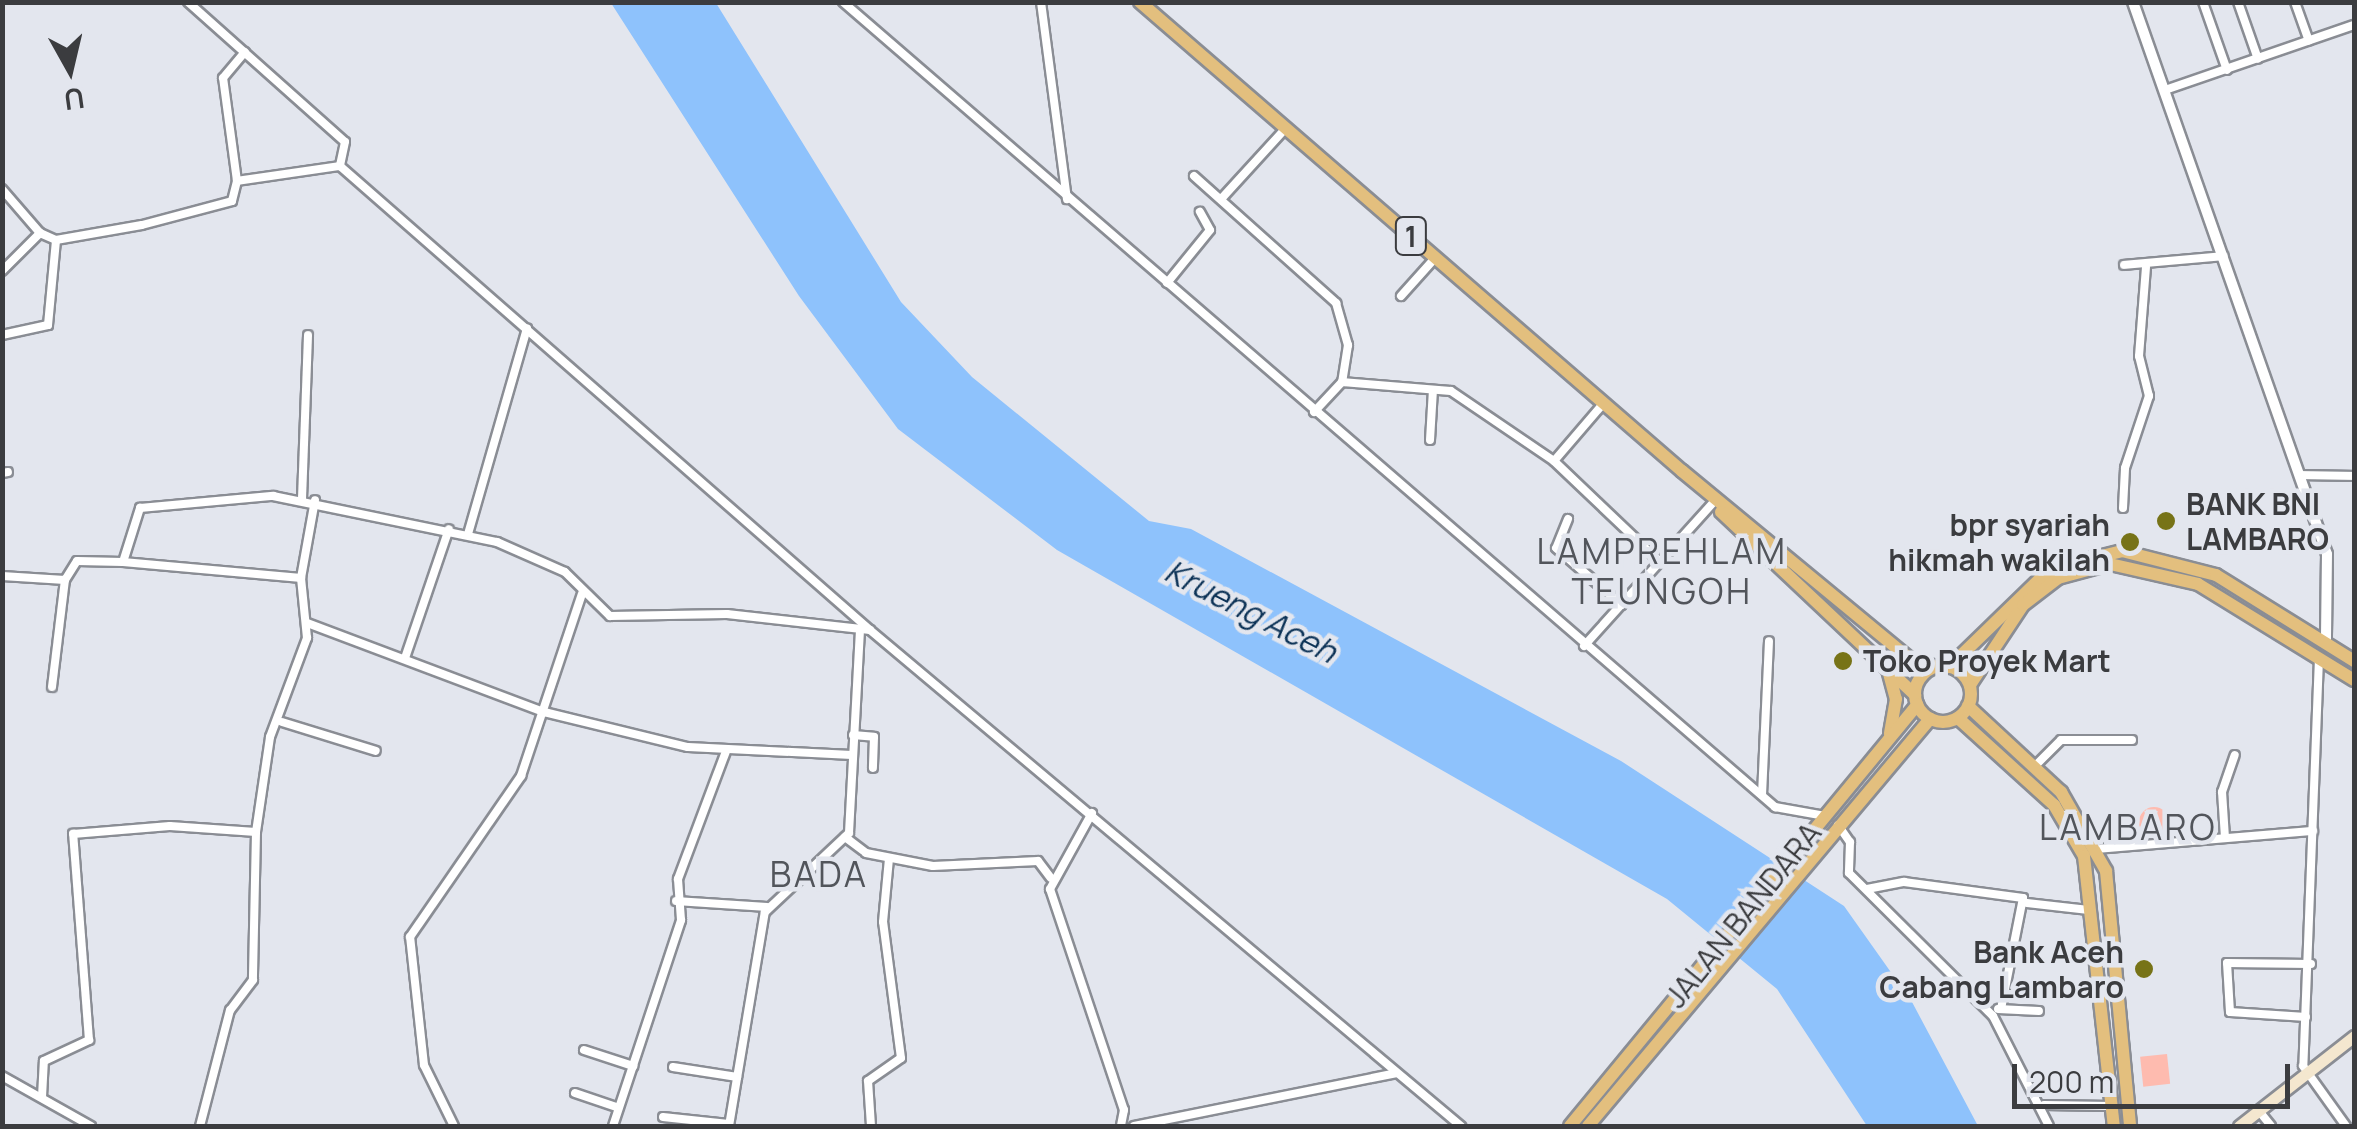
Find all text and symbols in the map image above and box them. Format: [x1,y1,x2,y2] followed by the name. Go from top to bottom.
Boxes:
[20,20,120,120] north arrow
[62,79,87,120] text: U
[1394,213,1428,259] road number: 1
[2186,486,2329,556] place label: BANK BNI LAMBARO
[1888,507,2110,578] place label: bpr syariah hikmah wakilah
[2155,510,2177,532] marker: BANK BNI LAMBARO
[1536,530,1788,612] district label: LAMPREHLAM TEUNGOH
[2119,531,2141,553] marker: bpr syariah hikmah wakilah
[1159,551,1343,671] water label: Krueng Aceh
[1863,643,2111,679] place label: Toko Proyek Mart
[1832,650,1854,672] marker: Toko Proyek Mart
[2039,806,2217,848] district label: LAMBARO
[1657,815,1829,1015] street label: JALAN BANDARA
[770,853,868,895] district label: BADA
[1879,934,2124,1004] place label: Bank Aceh Cabang Lambaro
[2133,958,2155,980] marker: Bank Aceh Cabang Lambaro
[2017,1044,2294,1106] scale bar
[2029,1061,2114,1102] text: 200 m

